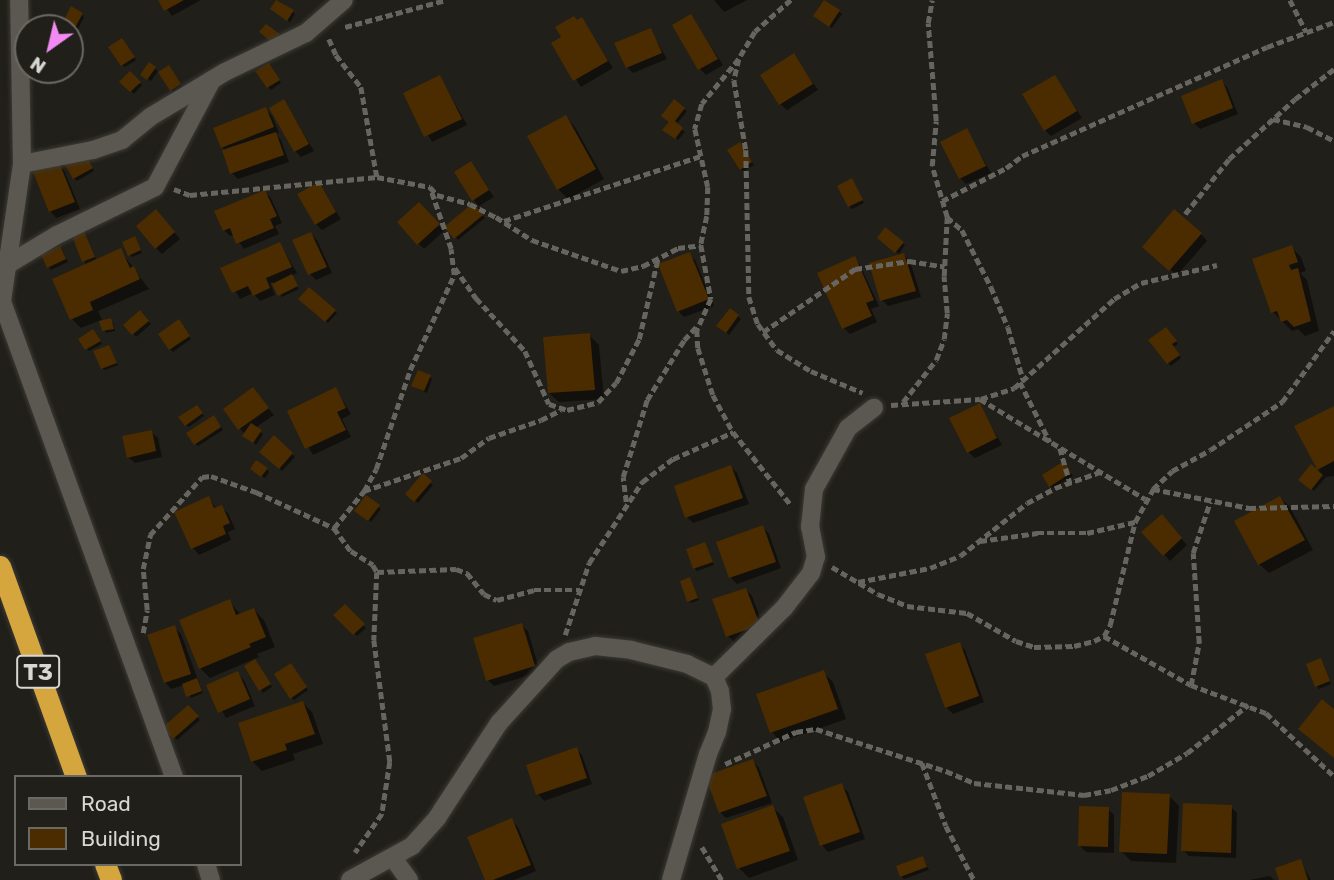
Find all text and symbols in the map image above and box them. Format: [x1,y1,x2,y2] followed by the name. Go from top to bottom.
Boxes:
[14,14,84,84] north arrow
[26,52,50,79] text: N
[15,652,61,692] road number: T3
[14,775,242,866] legend
[81,791,131,816] text: Road
[81,826,161,851] text: Building

